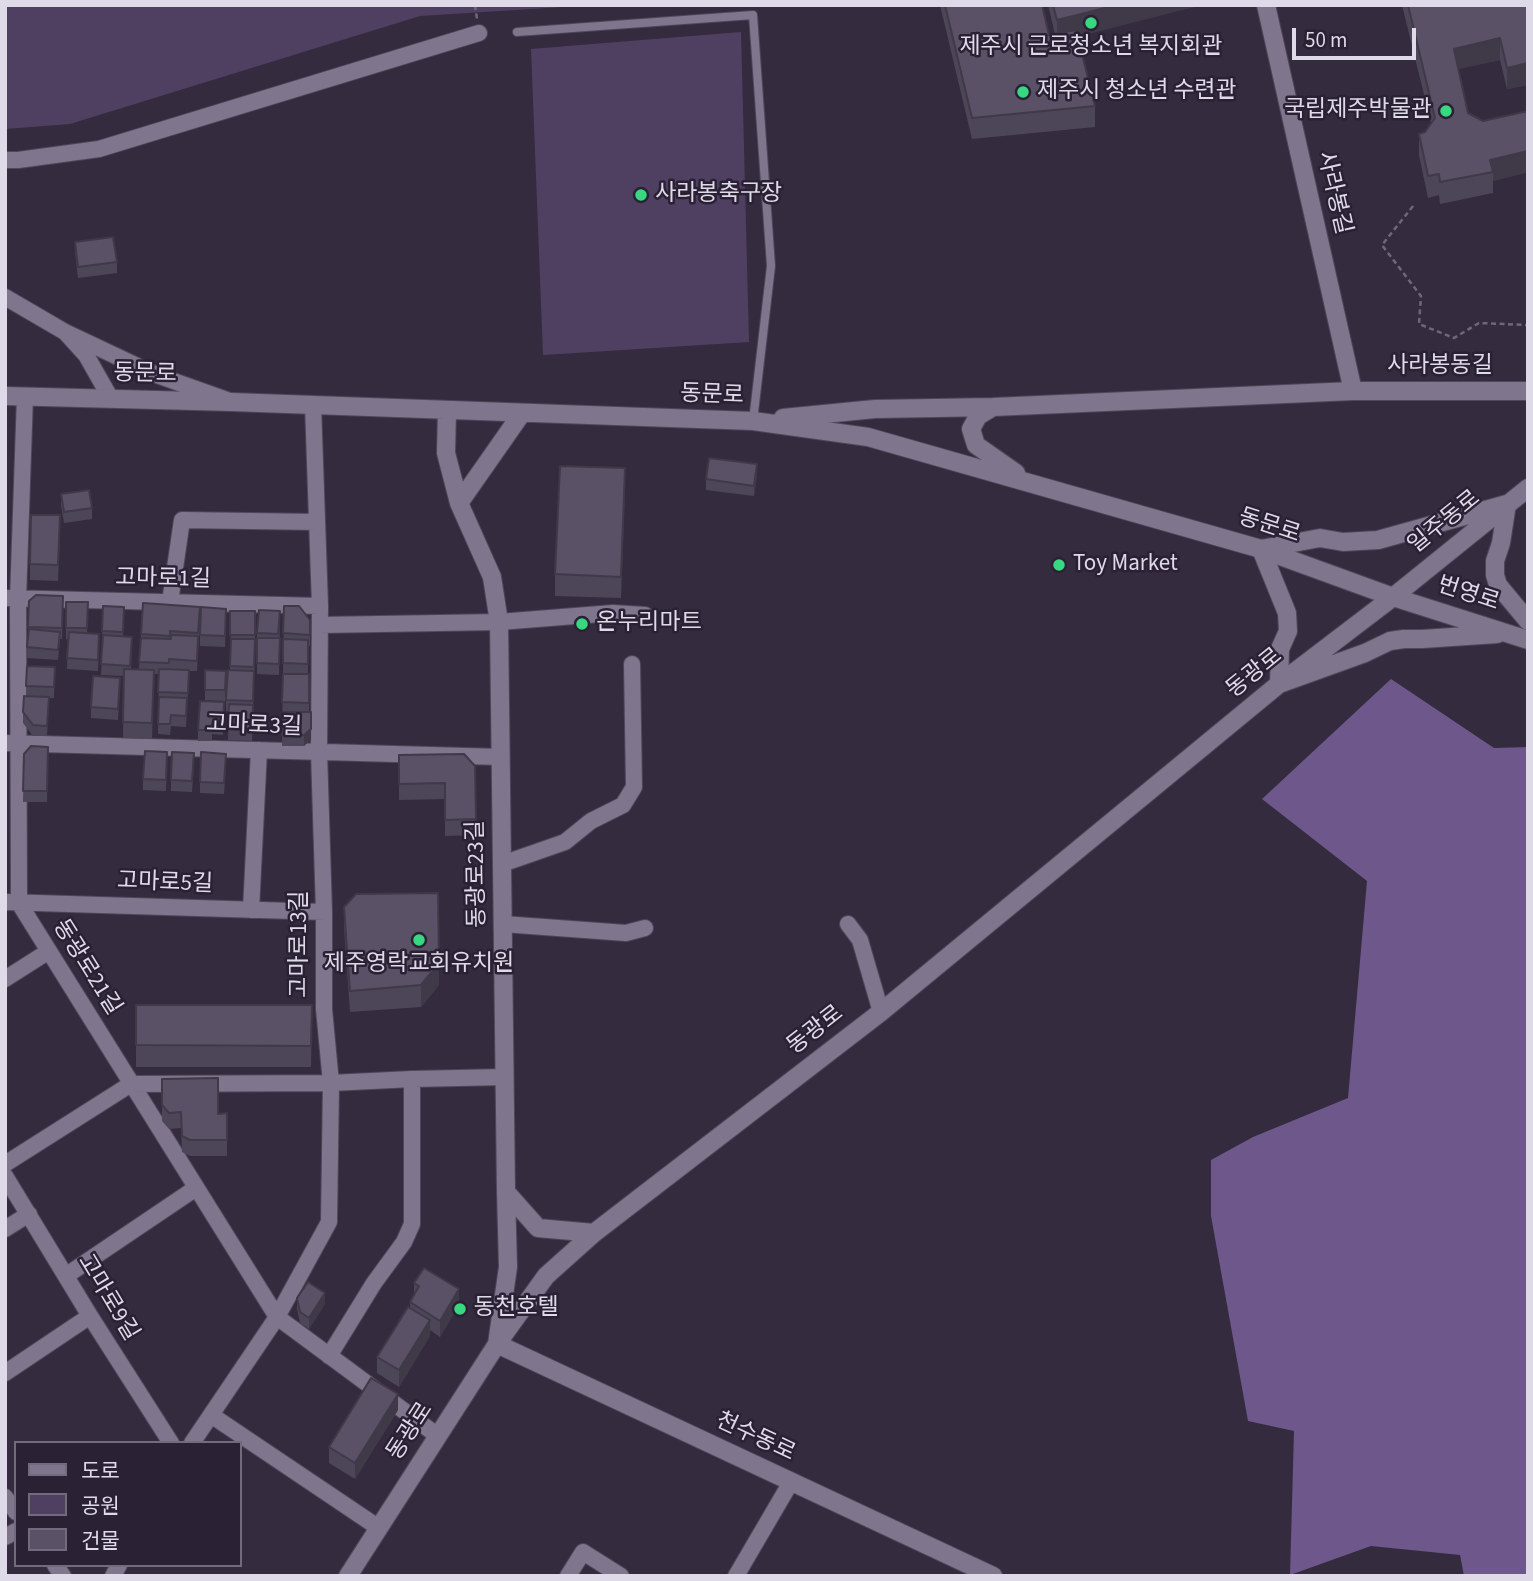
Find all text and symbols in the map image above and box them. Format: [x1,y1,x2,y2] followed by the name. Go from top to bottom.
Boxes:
[1295,14,1419,58] scale bar
[1083,15,1099,31] marker: 제주시 근로청소년 복지회관
[1305,25,1347,55] text: 50 m
[959,34,1223,62] place label: 제주시 근로청소년 복지회관
[1037,78,1237,106] place label: 제주시 청소년 수련관
[1015,84,1031,100] marker: 제주시 청소년 수련관
[1284,97,1432,125] place label: 국립제주박물관
[1438,103,1454,119] marker: 국립제주박물관
[1310,149,1356,237] street label: 사라봉길
[655,181,782,209] place label: 사라봉축구장
[633,187,649,203] marker: 사라봉축구장
[1387,353,1493,381] street label: 사라봉동길
[113,361,177,389] street label: 동문로
[680,381,744,411] street label: 동문로
[1403,486,1487,560] street label: 일주동로
[1235,504,1303,550] street label: 동문로
[1073,551,1178,579] place label: Toy Market
[1051,557,1067,573] marker: Toy Market
[115,565,211,595] street label: 고마로1길
[1434,572,1502,618] street label: 번영로
[596,610,702,638] place label: 온누리마트
[574,616,590,632] marker: 온누리마트
[1222,643,1288,705] street label: 동광로
[206,712,302,742] street label: 고마로3길
[463,820,493,928] street label: 동광로23길
[117,869,213,899] street label: 고마로5길
[287,890,315,998] street label: 고마로13길
[46,915,126,1021] street label: 동광로21길
[411,932,427,948] marker: 제주영락교회유치원
[324,951,514,979] place label: 제주영락교회유치원
[782,1001,850,1061] street label: 동광로
[70,1250,144,1346] street label: 고마로9길
[474,1295,559,1323] place label: 동천호텔
[452,1301,468,1317] marker: 동천호텔
[382,1398,440,1466] street label: 동광로
[711,1408,799,1468] street label: 천수동로
[14,1441,242,1567] legend
[81,1456,120,1486] text: 도로
[81,1491,120,1521] text: 공원
[81,1526,120,1556] text: 건물

